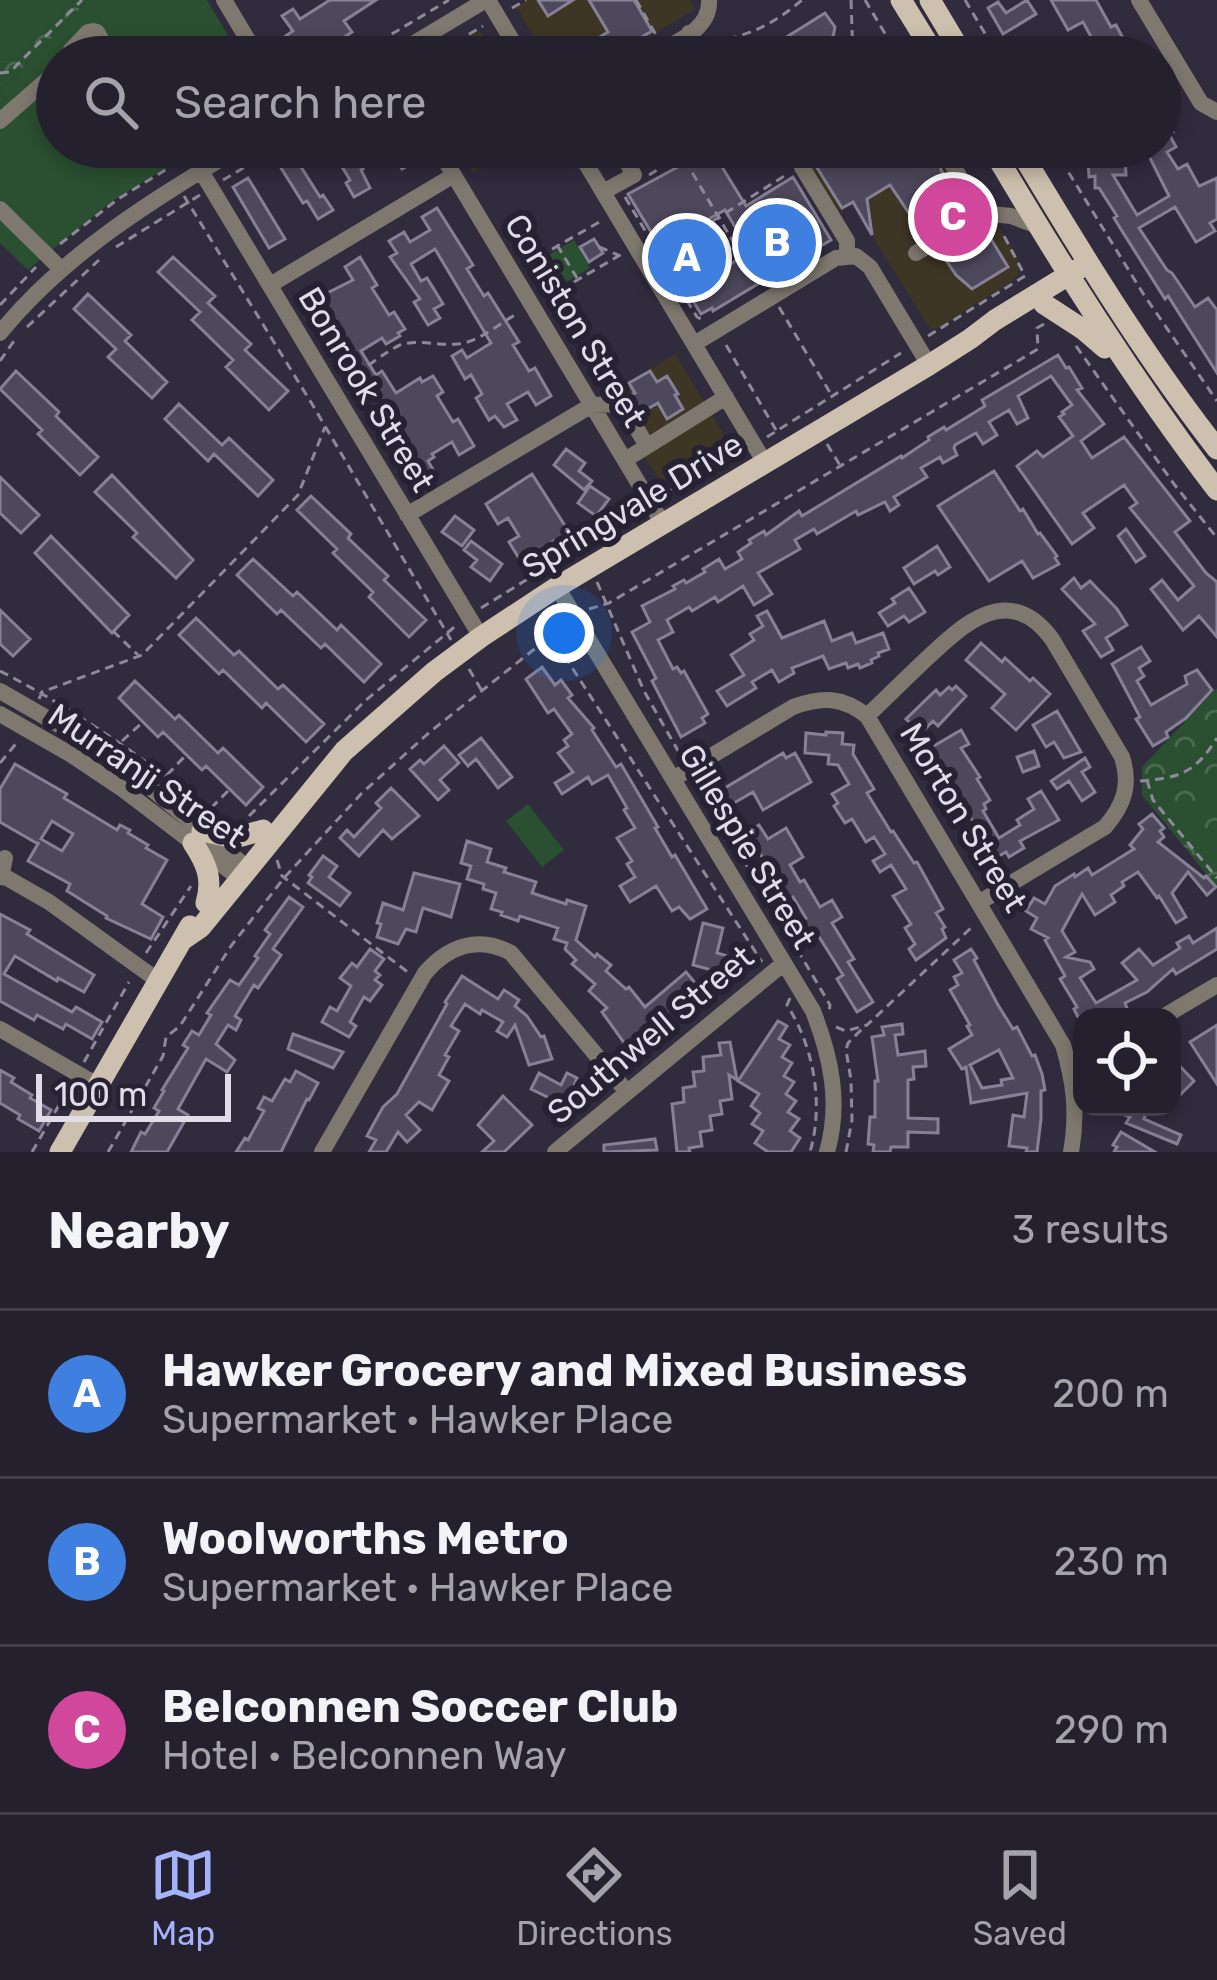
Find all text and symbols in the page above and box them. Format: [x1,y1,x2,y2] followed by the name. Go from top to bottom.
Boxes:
[36,36,1181,168] search box
[78,69,144,135] icon: search
[174,76,426,129] text: Search here
[914,172,992,262] pin: C
[738,198,816,288] pin: B
[497,207,654,434] street label: Coniston Street
[648,213,726,303] pin: A
[290,280,443,499] street label: Bonrook Street
[515,424,750,587] street label: Springvale Drive
[534,603,594,663] your location
[41,695,253,856] street label: Murranji Street
[892,716,1035,919] street label: Morton Street
[671,737,824,956] street label: Gillespie Street
[540,937,761,1132] street label: Southwell Street
[1073,1008,1181,1116] map controls
[1073,1008,1181,1116] button: locate
[36,1068,231,1121] scale bar
[54,1075,147,1114] text: 100 m
[48,1200,230,1261] text: Nearby
[1012,1207,1169,1253] text: 3 results
[162,1344,967,1397] text: Hawker Grocery and Mixed Business
[73,1371,101,1417] text: A
[1052,1371,1169,1417] text: 200 m
[162,1397,673,1443] text: Supermarket · Hawker Place
[162,1512,569,1565] text: Woolworths Metro
[73,1539,101,1585] text: B
[1054,1539,1169,1585] text: 230 m
[162,1565,673,1611] text: Supermarket · Hawker Place
[162,1680,678,1733] text: Belconnen Soccer Club
[73,1707,101,1753] text: C
[1054,1707,1169,1753] text: 290 m
[162,1733,567,1779] text: Hotel · Belconnen Way
[150,1842,216,1953] tab: Map
[516,1842,673,1953] tab: Directions
[973,1842,1067,1953] tab: Saved

